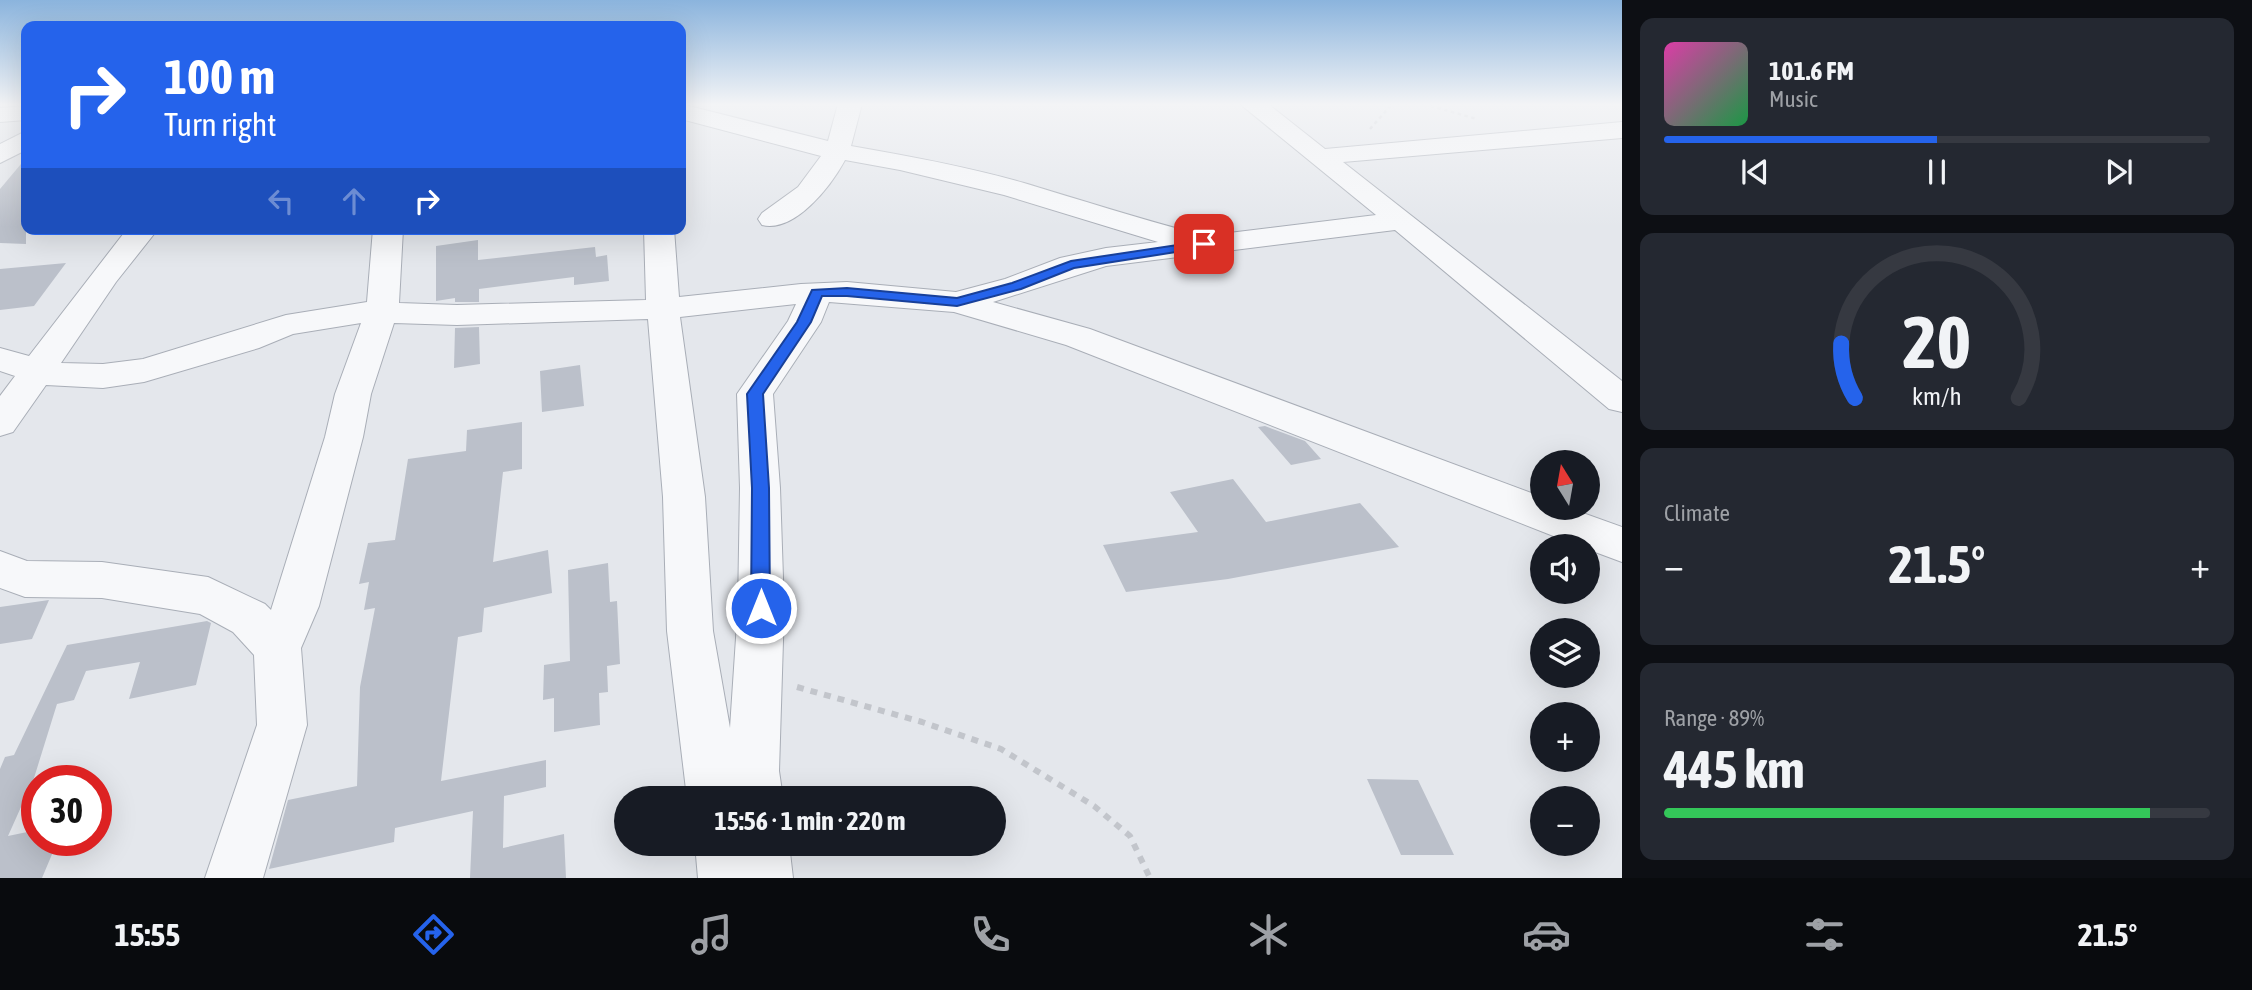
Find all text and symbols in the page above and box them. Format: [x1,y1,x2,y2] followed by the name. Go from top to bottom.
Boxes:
[164,48,275,104] text: 100 m
[49,49,140,140] icon: right
[1769,56,1854,86] text: 101.6 FM
[1769,86,1817,112] text: Music
[164,106,277,143] text: Turn right
[1736,153,1774,191] icon: previous
[1918,153,1956,191] icon: pause
[2100,153,2138,191] icon: next
[262,182,300,220] icon: left
[335,182,373,220] icon: ahead
[408,182,446,220] icon: right
[1174,214,1234,274] pin
[1185,225,1223,263] icon: arrive
[1903,300,1971,383] text: 20
[1912,381,1962,409] text: km/h
[1530,450,1600,520] north arrow
[1530,450,1600,856] map controls
[1664,500,1730,526] text: Climate
[1530,534,1600,604] button: sound
[1889,534,1985,594] text: 21.5°
[1664,543,1684,586] text: −
[2190,543,2210,586] text: +
[724,571,798,645] position arrow
[1530,618,1600,688] button: layers
[1530,702,1600,772] button: +
[1664,705,1764,731] text: Range · 89%
[1664,739,1805,799] text: 445 km
[21,765,112,856] speed limit sign: 30
[1530,786,1600,856] button: −
[715,806,905,836] text: 15:56 · 1 min · 220 m
[409,910,458,959] icon: directions
[687,910,736,959] icon: music
[966,910,1015,959] icon: phone
[1244,910,1293,959] icon: climate
[1522,910,1571,959] icon: car
[1800,910,1849,959] icon: filters
[115,916,180,953] text: 15:55
[2078,916,2137,953] text: 21.5°

